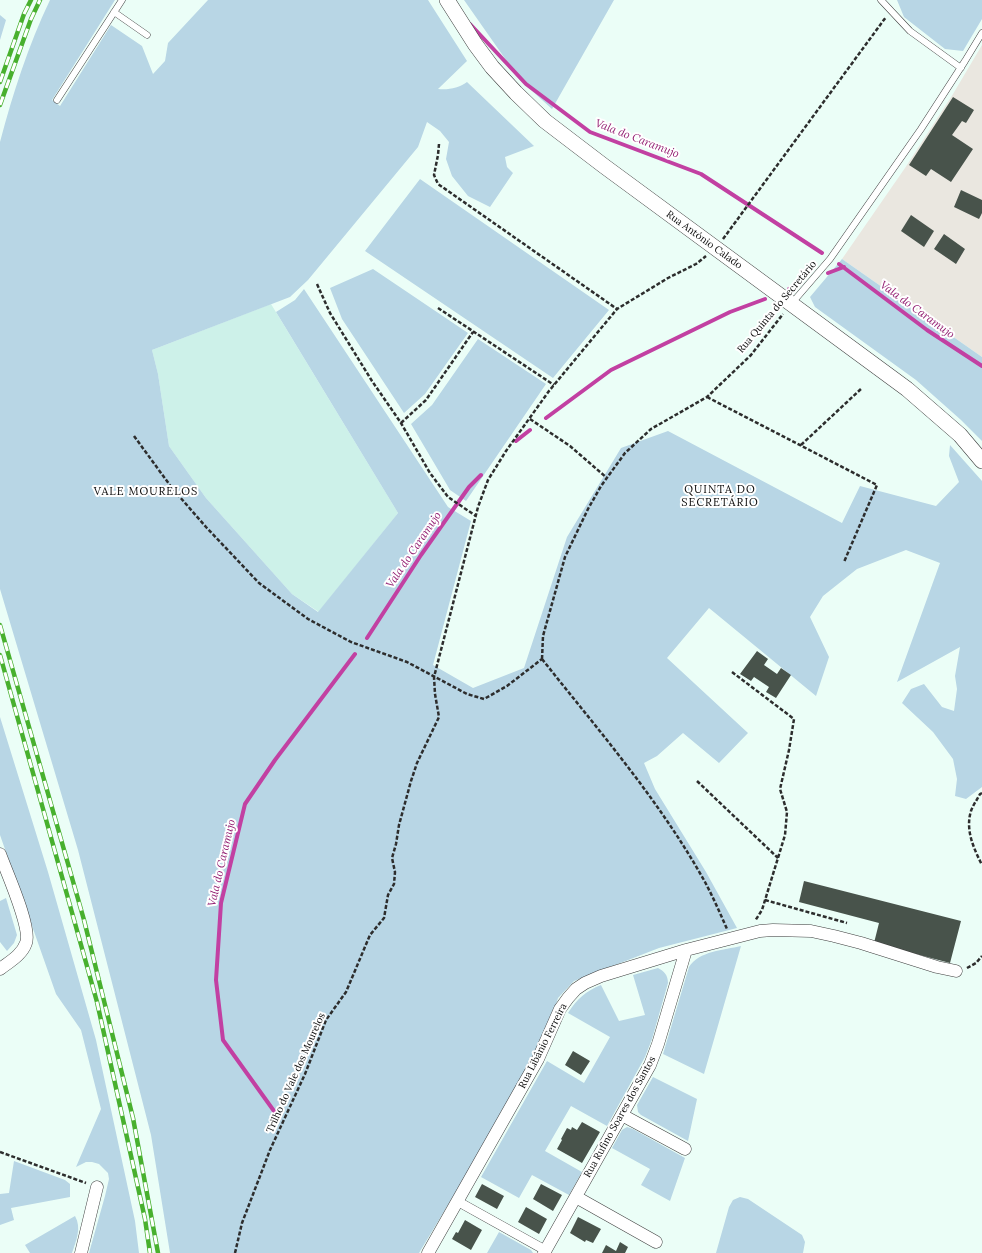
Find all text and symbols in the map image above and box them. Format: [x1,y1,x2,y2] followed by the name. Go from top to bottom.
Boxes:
[593,117,681,161] water label: Vala do Caramujo
[664,208,744,272] street label: Rua António Calado
[735,258,819,356] street label: Rua Quinta do Secretário
[877,279,957,341] water label: Vala do Caramujo
[681,483,759,509] district label: QUINTA DO SECRETÁRIO
[94,485,198,499] district label: VALE MOURELOS
[384,509,444,591] water label: Vala do Caramujo
[206,818,238,908] water label: Vala do Caramujo
[516,1001,570,1091] street label: Rua Libânio Ferreira
[264,1011,328,1135] street label: Trilho do Vale dos Mourelos
[582,1054,658,1180] street label: Rua Rufino Soares dos Santos

